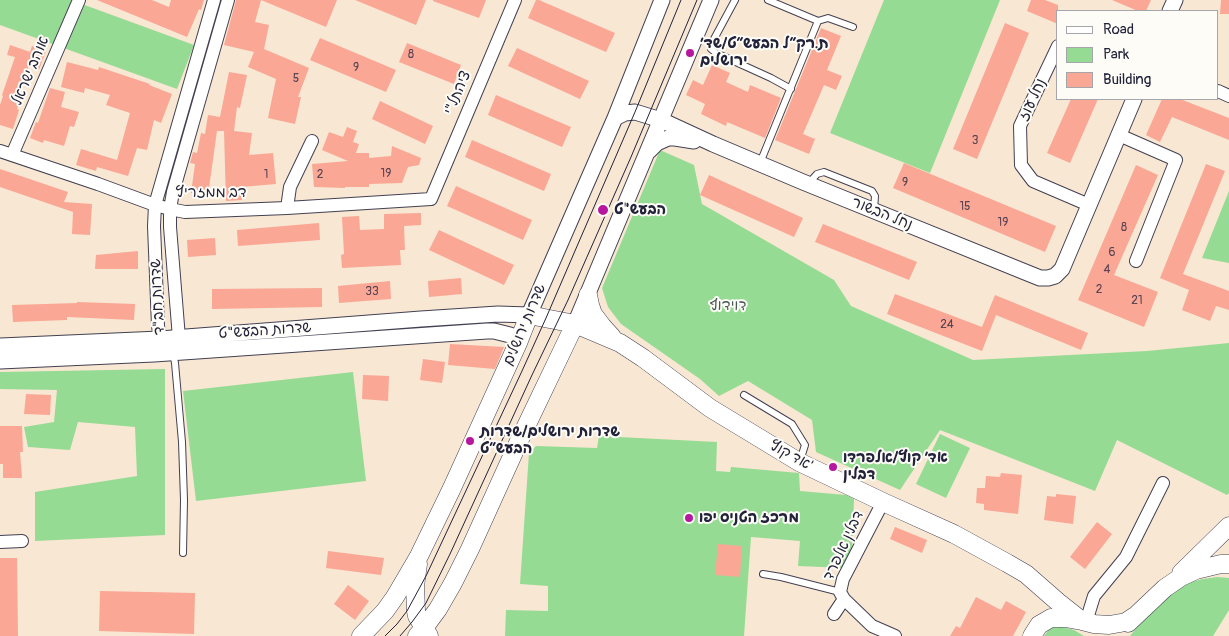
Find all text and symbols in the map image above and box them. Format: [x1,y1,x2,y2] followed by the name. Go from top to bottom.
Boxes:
[1056,10,1219,100] legend
[1103,20,1134,39] text: Road
[8,34,54,108] street label: אוהב ישראל
[700,35,829,70] place label: ת.רק״ל הבעש״ט/שד׳ ירושלים
[1103,45,1129,64] text: Park
[684,47,696,59] marker: ת.רק״ל הבעש״ט/שד׳ ירושלים
[408,48,414,62] house number: 8
[353,61,359,75] house number: 9
[441,68,475,118] street label: ציהתל"י
[1103,70,1151,89] text: Building
[293,72,299,86] house number: 5
[1015,76,1051,124] street label: נחל עוז
[972,134,978,148] house number: 3
[381,167,391,181] house number: 19
[264,168,268,182] house number: 1
[317,168,323,182] house number: 2
[902,176,908,190] house number: 9
[176,184,246,202] street label: דב ממזריץ
[849,194,915,234] street label: נחל הבשור
[959,200,971,214] house number: 15
[614,201,666,219] place label: הבעש"ט
[596,203,610,217] marker: הבעש"ט
[998,216,1008,230] house number: 19
[1121,221,1127,235] house number: 8
[1109,246,1115,260] house number: 6
[147,258,169,336] street label: שדרות חב"ד
[1104,263,1110,277] house number: 4
[500,281,550,369] street label: שדרות ירושלים
[1096,283,1102,297] house number: 2
[365,285,379,299] house number: 33
[1131,294,1143,308] house number: 21
[710,297,746,315] park label: דוידוף
[940,318,954,332] house number: 24
[218,319,312,343] street label: שדרות הבעש"ט
[480,423,620,458] place label: שדרות ירושלים/שדרות הבעש״ט
[464,435,476,447] marker: שדרות ירושלים/שדרות הבעש״ט
[766,437,816,475] street label: אד קוץ'
[843,449,948,484] place label: אד׳ קוץ/אלפרדו דבלין
[827,461,839,473] marker: אד׳ קוץ/אלפרדו דבלין
[820,508,868,584] street label: דבלין אלפרד
[699,509,799,527] place label: מרכז הטניס יפו
[683,512,695,524] marker: מרכז הטניס יפו

